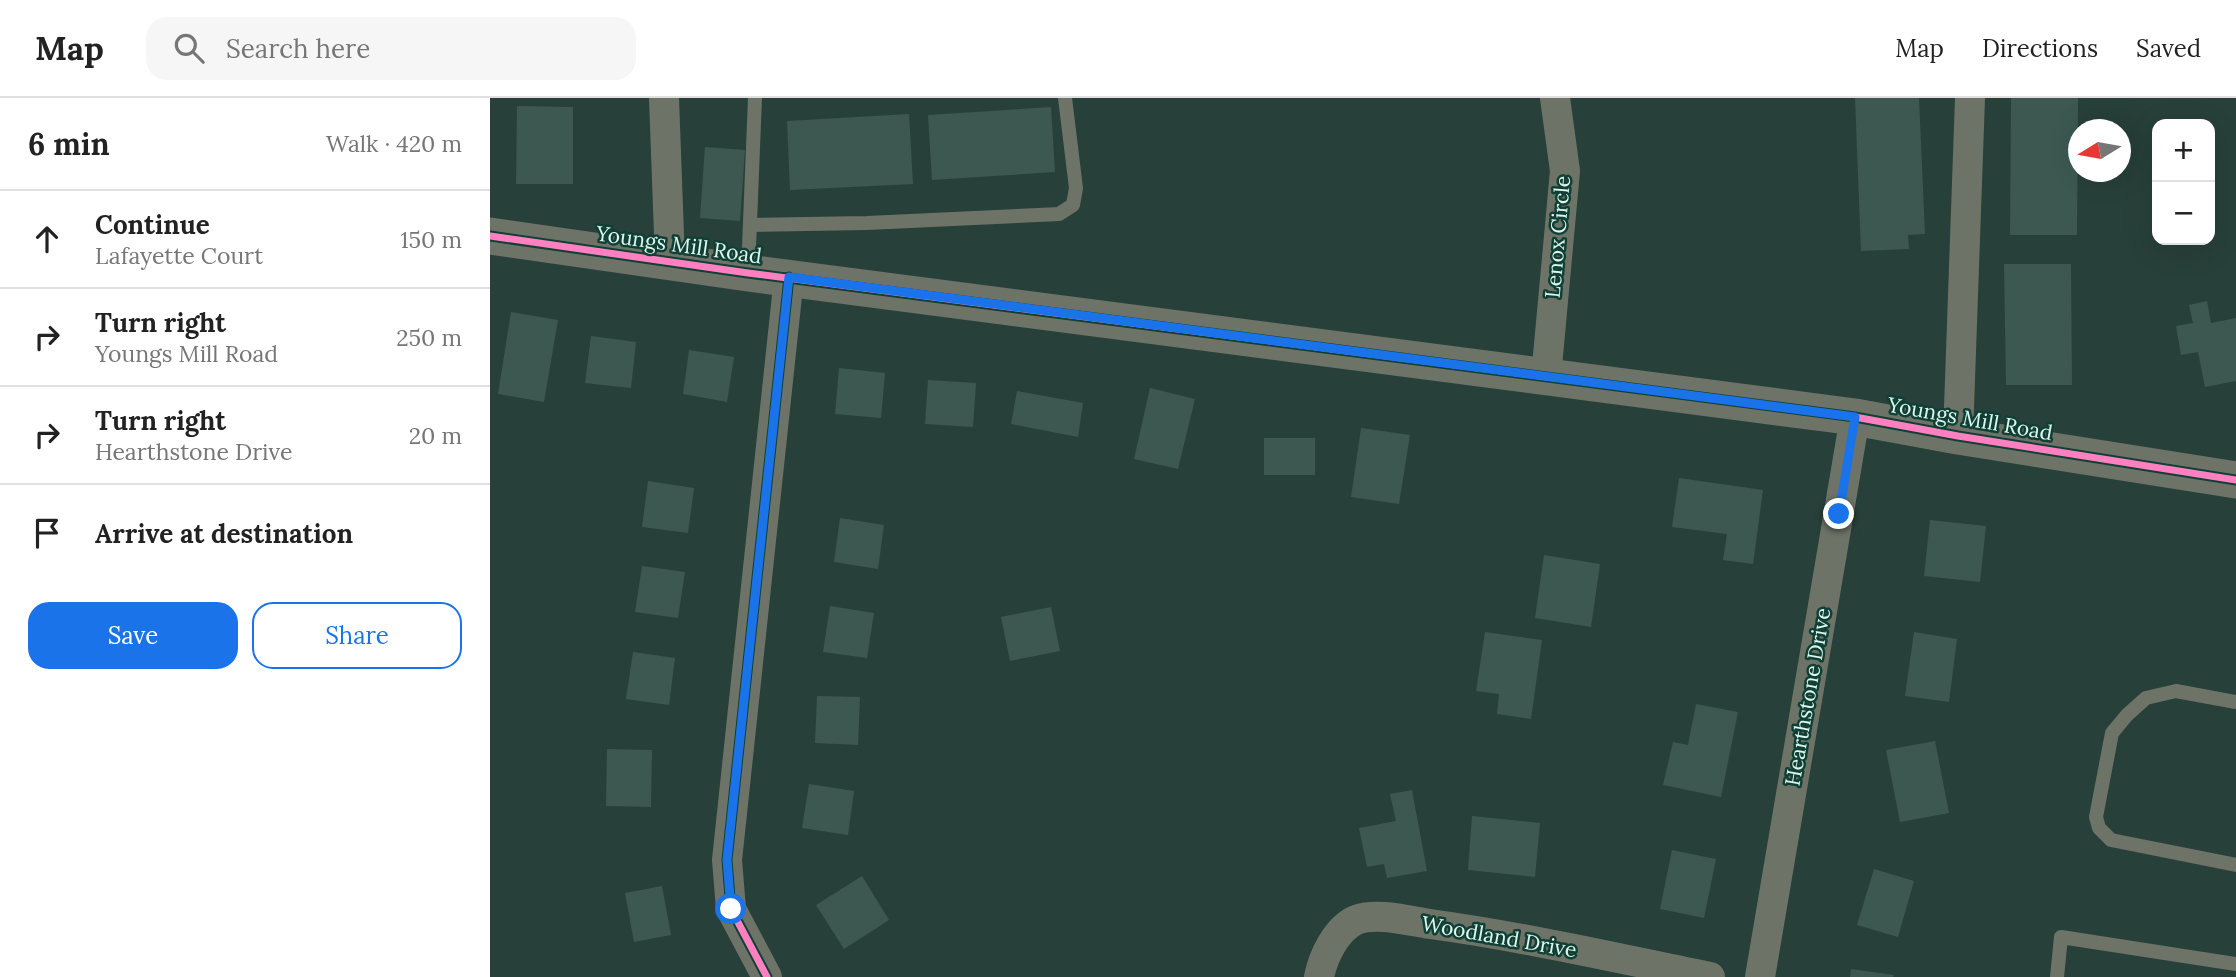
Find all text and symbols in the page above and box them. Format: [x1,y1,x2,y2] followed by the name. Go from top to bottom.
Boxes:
[146,17,636,80] search box
[35,27,104,69] text: Map
[170,29,208,67] icon: search
[226,32,370,65] text: Search here
[1895,33,1944,64] text: Map
[1982,33,2098,64] text: Directions
[2136,33,2201,64] text: Saved
[2068,119,2131,182] north arrow
[2152,119,2215,245] map controls
[2152,119,2215,182] button: +
[28,125,110,163] text: 6 min
[326,129,462,158] text: Walk · 420 m
[1539,175,1576,299] street label: Lenox Circle
[2152,182,2215,245] button: −
[95,208,210,241] text: Continue
[593,219,764,270] street label: Youngs Mill Road
[28,220,66,258] icon: ahead
[400,225,462,254] text: 150 m
[95,241,263,270] text: Lafayette Court
[95,306,226,339] text: Turn right
[28,318,66,356] icon: right
[396,323,462,352] text: 250 m
[95,339,278,368] text: Youngs Mill Road
[1884,391,2055,446] street label: Youngs Mill Road
[95,404,226,437] text: Turn right
[28,416,66,454] icon: right
[409,421,462,450] text: 20 m
[95,437,293,466] text: Hearthstone Drive
[1823,498,1854,529] route end
[28,514,66,552] icon: arrive
[95,517,353,550] text: Arrive at destination
[28,602,238,669] button: Save
[252,602,462,669] button: Share
[1779,606,1836,788] street label: Hearthstone Drive
[715,893,746,924] route start
[1419,910,1579,963] street label: Woodland Drive

